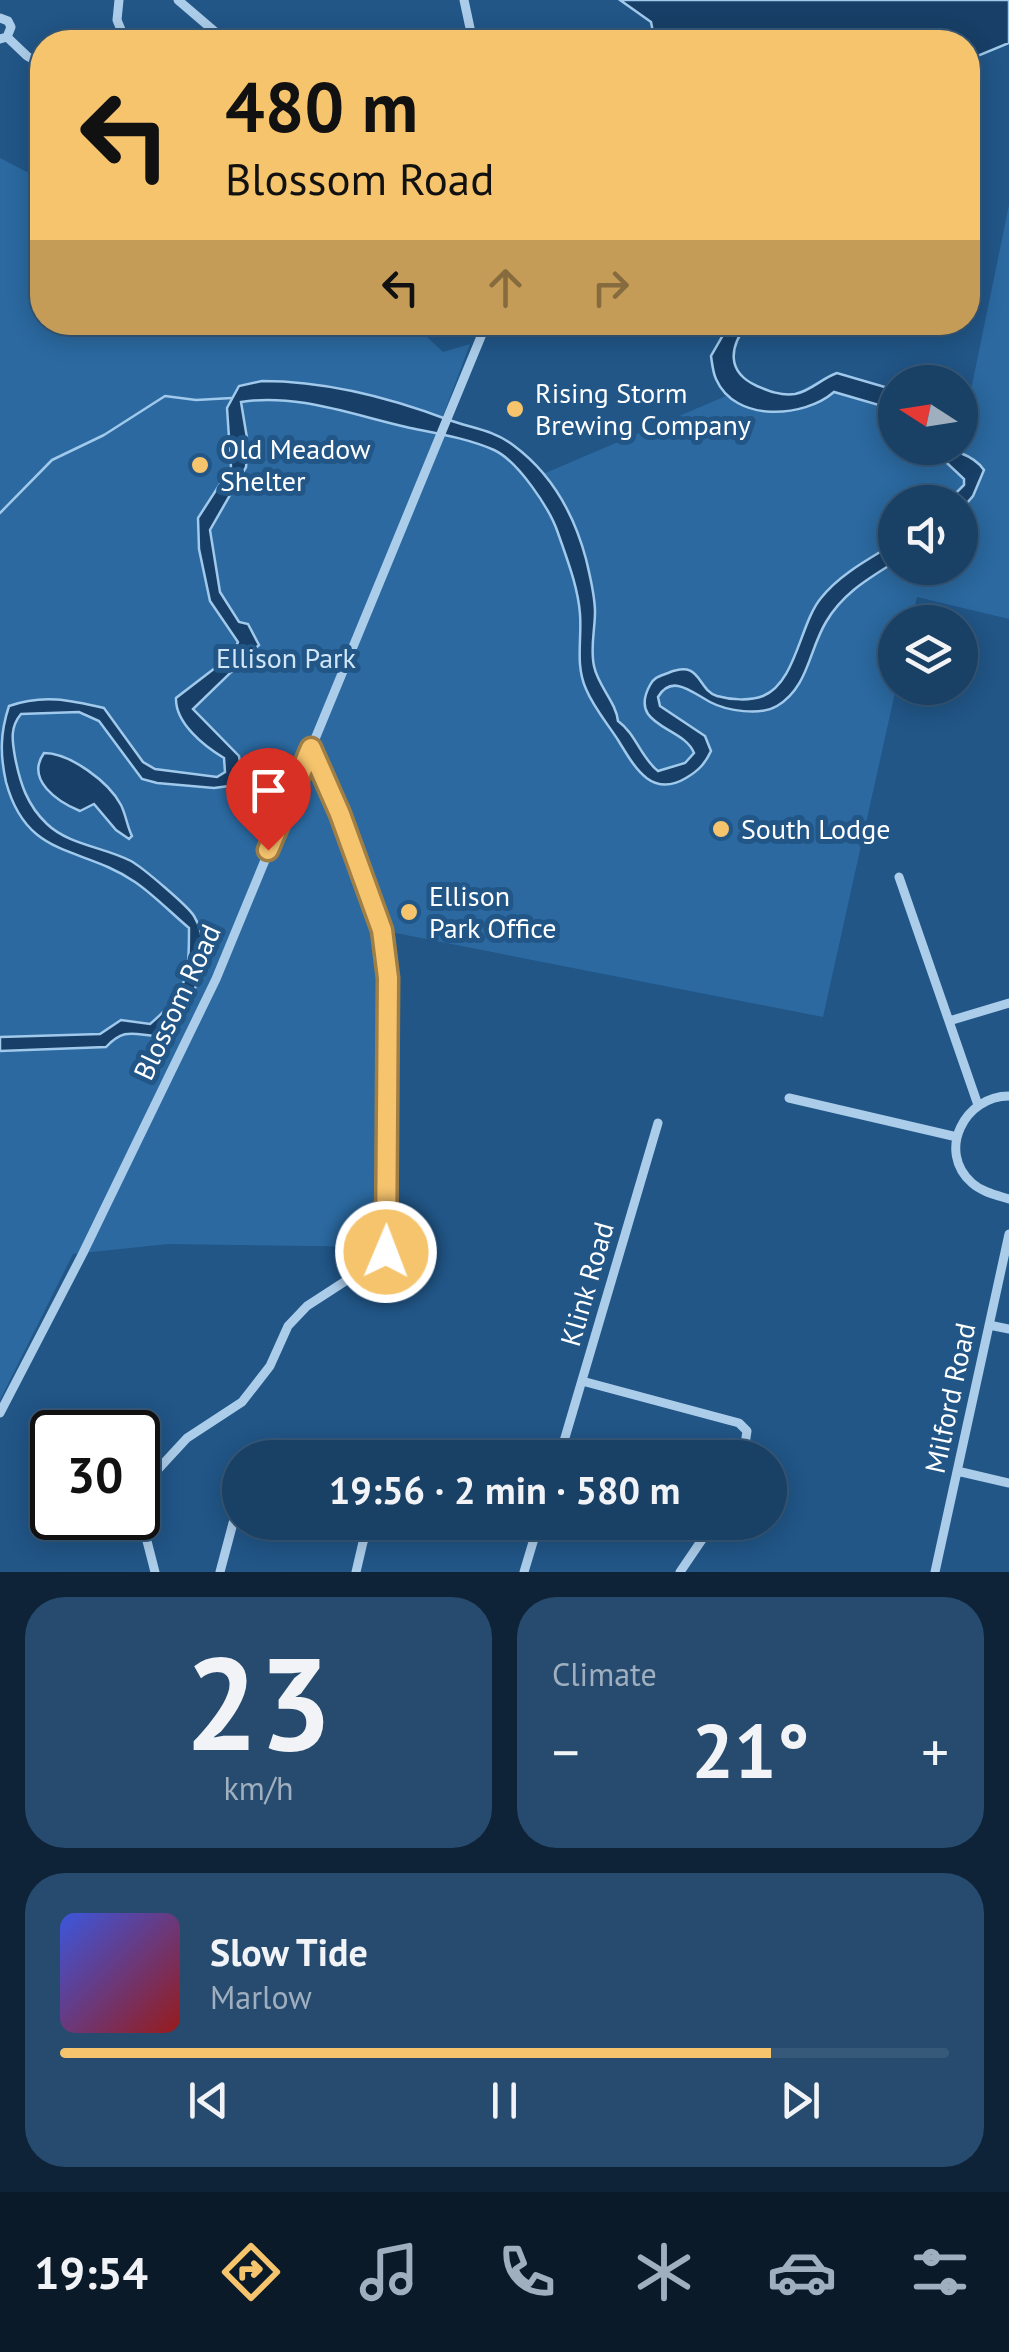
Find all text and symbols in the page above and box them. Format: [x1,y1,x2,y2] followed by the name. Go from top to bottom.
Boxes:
[225,61,418,151] text: 480 m
[60,70,190,200] icon: left
[225,149,494,207] text: Blossom Road
[373,260,428,315] icon: left
[478,260,533,315] icon: ahead
[583,260,638,315] icon: right
[878,365,978,465] north arrow
[878,365,978,705] map controls
[535,374,751,443] place label: Rising Storm Brewing Company
[504,398,526,420] marker: Rising Storm Brewing Company
[220,430,371,499] place label: Old Meadow Shelter
[189,454,211,476] marker: Old Meadow Shelter
[878,485,978,585] button: sound
[878,605,978,705] button: layers
[216,639,357,676] park label: Ellison Park
[226,748,311,851] pin
[241,763,296,818] icon: arrive
[741,810,890,847] place label: South Lodge
[710,818,732,840] marker: South Lodge
[429,877,557,946] place label: Ellison Park Office
[398,901,420,923] marker: Ellison Park Office
[124,918,229,1086] street label: Blossom Road
[334,1200,438,1304] position arrow
[551,1218,622,1350] street label: Klink Road
[916,1319,983,1476] street label: Milford Road
[30,1410,160,1540] speed limit sign: 30
[329,1465,680,1514] text: 19:56 · 2 min · 580 m
[185,1618,332,1786] text: 23
[552,1653,657,1695] text: Climate
[692,1702,809,1799] text: 21°
[552,1716,580,1787] text: −
[921,1716,949,1787] text: +
[223,1767,294,1809] text: km/h
[210,1927,368,1976] text: Slow Tide
[210,1976,312,2018] text: Marlow
[181,2073,236,2128] icon: previous
[477,2073,532,2128] icon: pause
[773,2073,828,2128] icon: next
[216,2237,286,2307] icon: directions
[354,2237,424,2307] icon: music
[492,2237,562,2307] icon: phone
[629,2237,699,2307] icon: climate
[767,2237,837,2307] icon: car
[905,2237,975,2307] icon: filters
[34,2243,148,2301] text: 19:54

